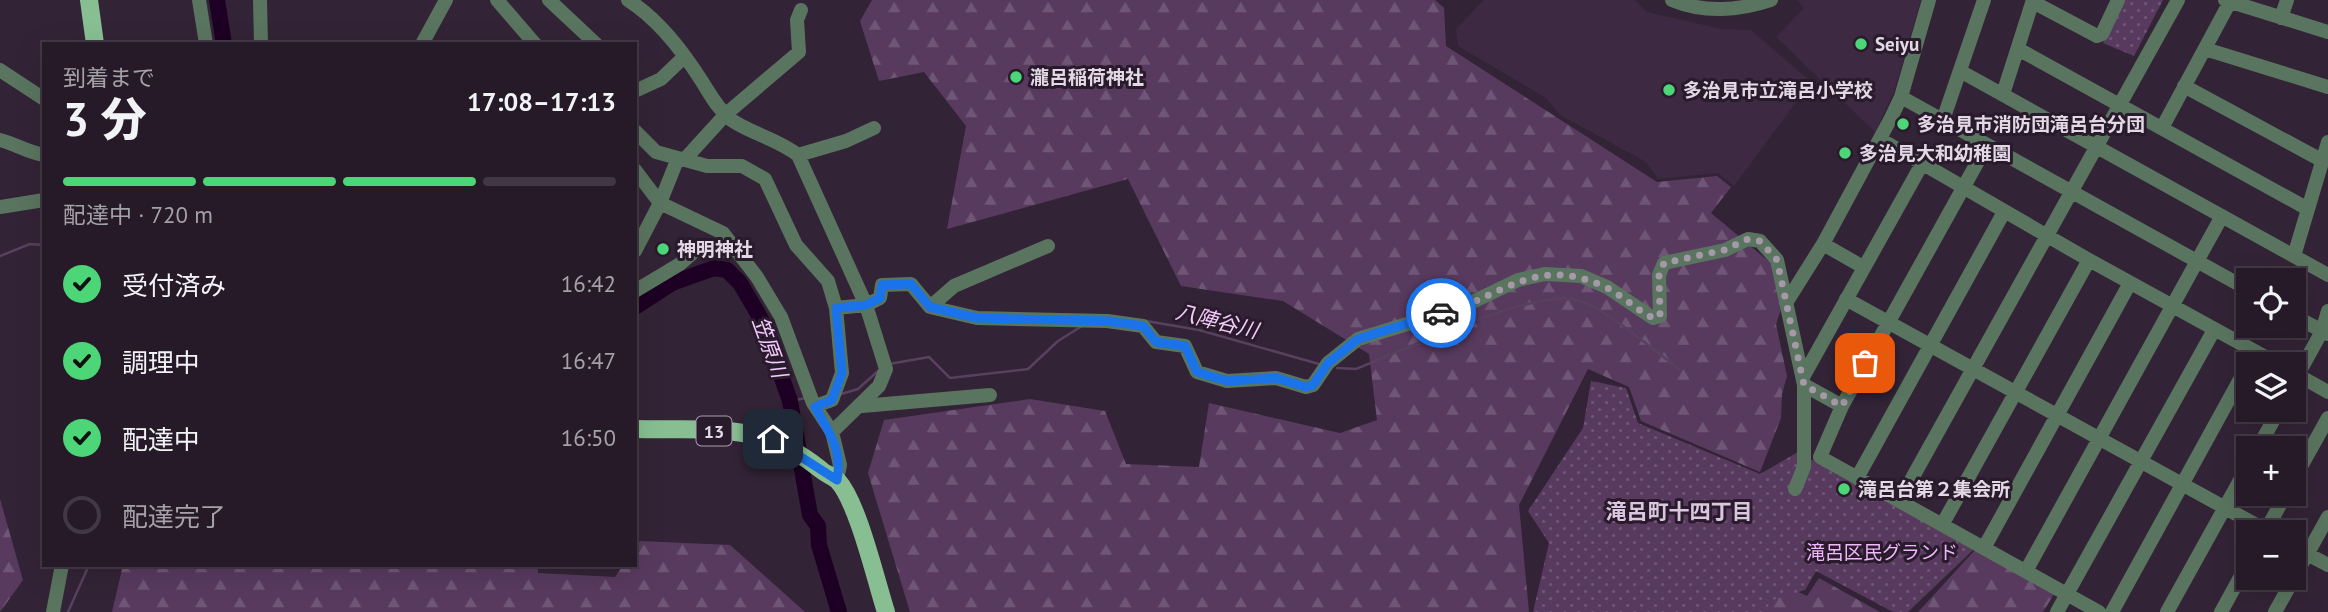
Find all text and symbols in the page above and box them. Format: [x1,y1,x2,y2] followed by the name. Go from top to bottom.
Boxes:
[1875,32,1919,56] place label: Seiyu
[1853,36,1869,52] marker: Seiyu
[63,63,155,92] text: 到着まで
[1030,65,1144,89] place label: 瀧呂稲荷神社
[1008,69,1024,85] marker: 瀧呂稲荷神社
[1683,78,1873,102] place label: 多治見市立滝呂小学校
[1661,82,1677,98] marker: 多治見市立滝呂小学校
[467,85,616,118] text: 17:08–17:13
[63,89,147,149] text: 3 分
[1917,112,2145,136] place label: 多治見市消防団滝呂台分団
[1895,116,1911,132] marker: 多治見市消防団滝呂台分団
[1859,141,2011,165] place label: 多治見大和幼稚園
[1837,145,1853,161] marker: 多治見大和幼稚園
[63,200,213,229] text: 配達中 · 720 m
[677,237,753,261] place label: 神明神社
[655,241,671,257] marker: 神明神社
[63,265,101,303] icon: check
[2236,268,2306,590] map controls
[2236,268,2306,338] button: locate
[122,269,226,302] text: 受付済み
[561,269,616,298] text: 16:42
[1406,278,1476,348] courier
[1422,294,1460,332] icon: car
[1173,298,1263,345] water label: 八陣谷川
[747,313,794,383] water label: 笠原川
[1835,333,1895,393] pin
[63,342,101,380] icon: check
[1846,344,1884,382] icon: bag
[122,346,200,379] text: 調理中
[561,346,616,375] text: 16:47
[2236,352,2306,422] button: layers
[743,409,803,469] pin
[696,416,732,446] road number: 13
[63,419,101,457] icon: check
[754,420,792,458] icon: home
[122,423,200,456] text: 配達中
[561,423,616,452] text: 16:50
[2236,436,2306,506] button: +
[1858,477,2010,501] place label: 滝呂台第２集会所
[1836,481,1852,497] marker: 滝呂台第２集会所
[1606,498,1753,525] district label: 滝呂町十四丁目
[122,500,226,533] text: 配達完了
[2236,520,2306,590] button: −
[1806,540,1958,564] park label: 滝呂区民グランド

